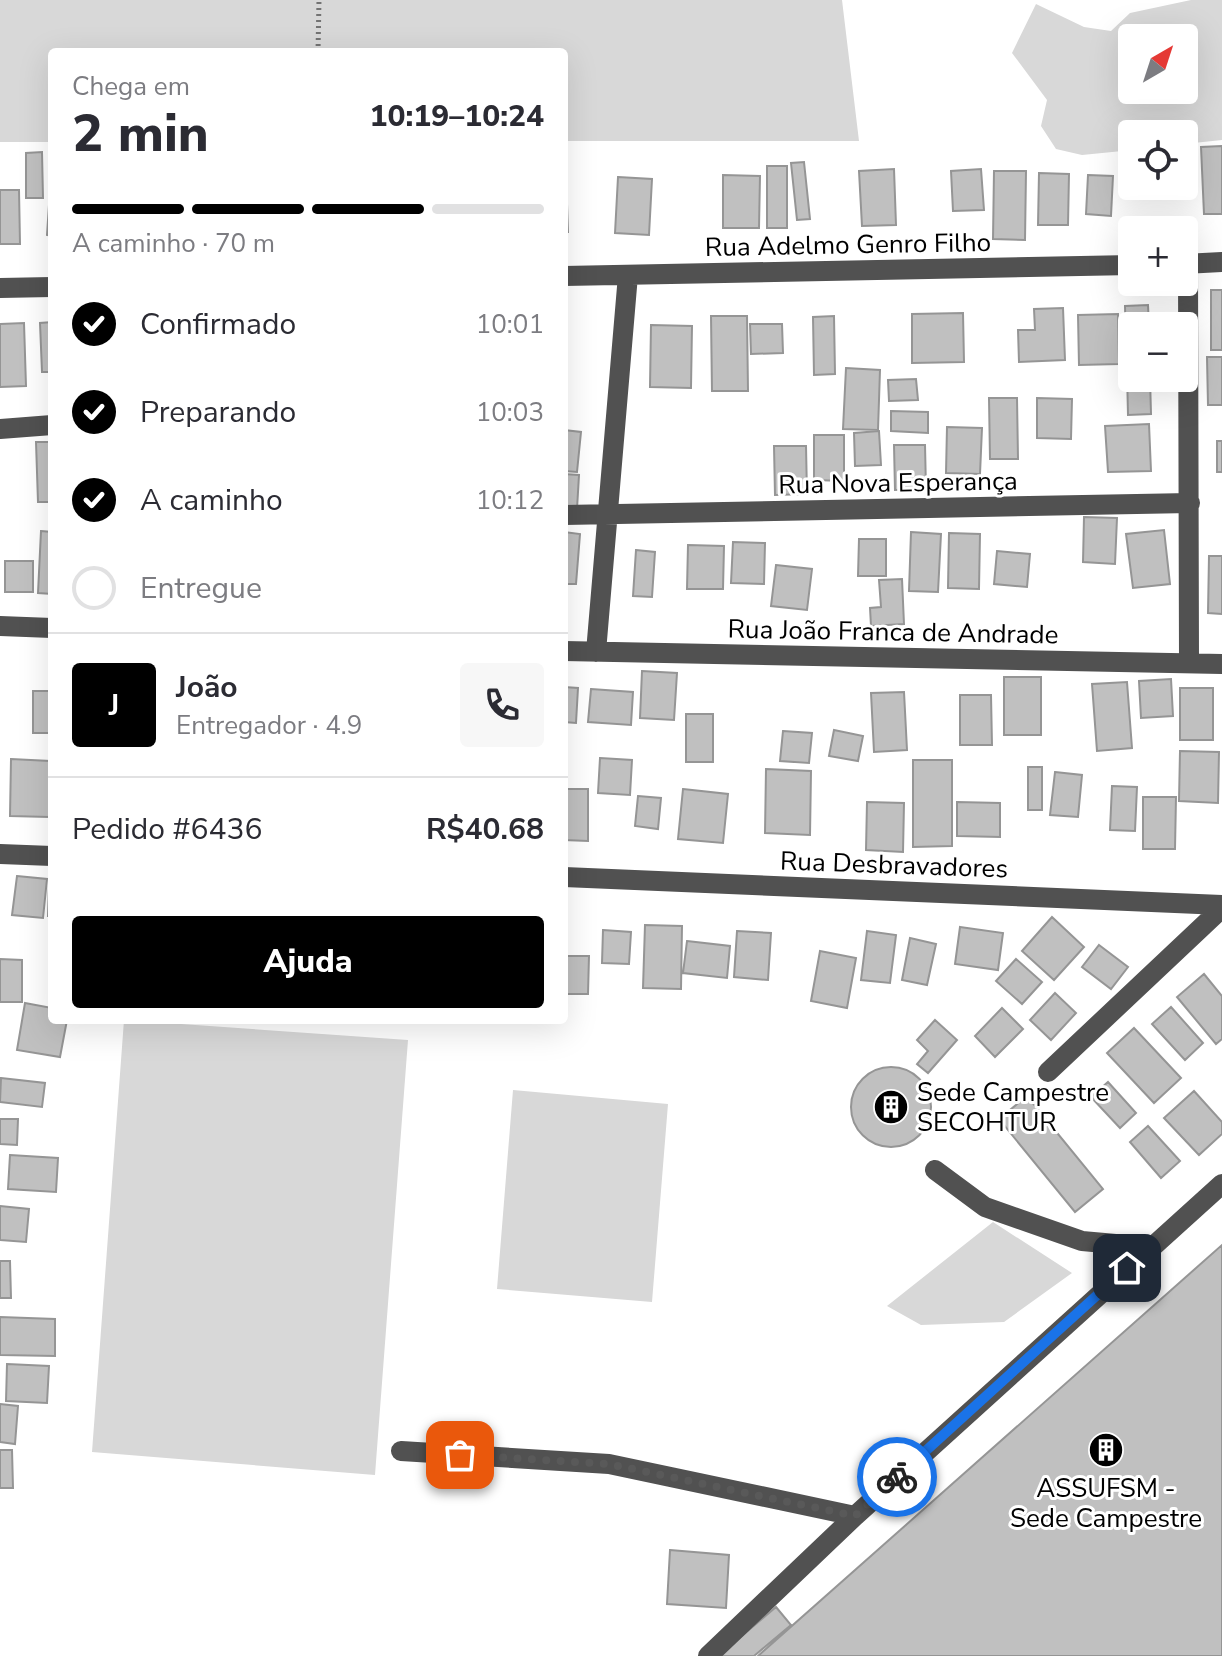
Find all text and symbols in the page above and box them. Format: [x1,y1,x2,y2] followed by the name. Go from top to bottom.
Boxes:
[1118,24,1198,104] north arrow
[1118,24,1198,392] map controls
[72,69,190,104] text: Chega em
[369,96,544,137] text: 10:19–10:24
[72,98,209,169] text: 2 min
[1118,120,1198,200] button: locate
[1118,216,1198,296] button: +
[705,225,991,265] street label: Rua Adelmo Genro Filho
[72,226,275,261] text: A caminho · 70 m
[72,302,116,346] icon: check
[140,304,296,345] text: Confirmado
[476,307,544,342] text: 10:01
[1118,312,1198,392] button: −
[72,390,116,434] icon: check
[140,392,296,433] text: Preparando
[476,395,544,430] text: 10:03
[778,463,1018,503] street label: Rua Nova Esperança
[72,478,116,522] icon: check
[140,480,283,521] text: A caminho
[476,483,544,518] text: 10:12
[140,568,262,609] text: Entregue
[727,612,1059,652] street label: Rua João Franca de Andrade
[460,663,544,747] button: phone
[176,667,238,708] text: João
[109,685,119,726] text: J
[176,708,362,743] text: Entregador · 4.9
[72,809,263,850] text: Pedido #6436
[426,809,544,850] text: R$40.68
[779,844,1009,886] street label: Rua Desbravadores
[72,916,544,1008] button: Ajuda
[917,1075,1109,1140] place label: Sede Campestre SECOHTUR
[872,1088,910,1126] building icon: Sede Campestre SECOHTUR
[1093,1234,1161,1302] pin
[1105,1246,1149,1290] icon: home
[426,1421,494,1489] pin
[1087,1431,1125,1469] building icon: ASSUFSM - Sede Campestre
[438,1433,482,1477] icon: bag
[857,1437,937,1517] courier
[875,1455,919,1499] icon: bike
[1010,1471,1202,1536] place label: ASSUFSM - Sede Campestre

